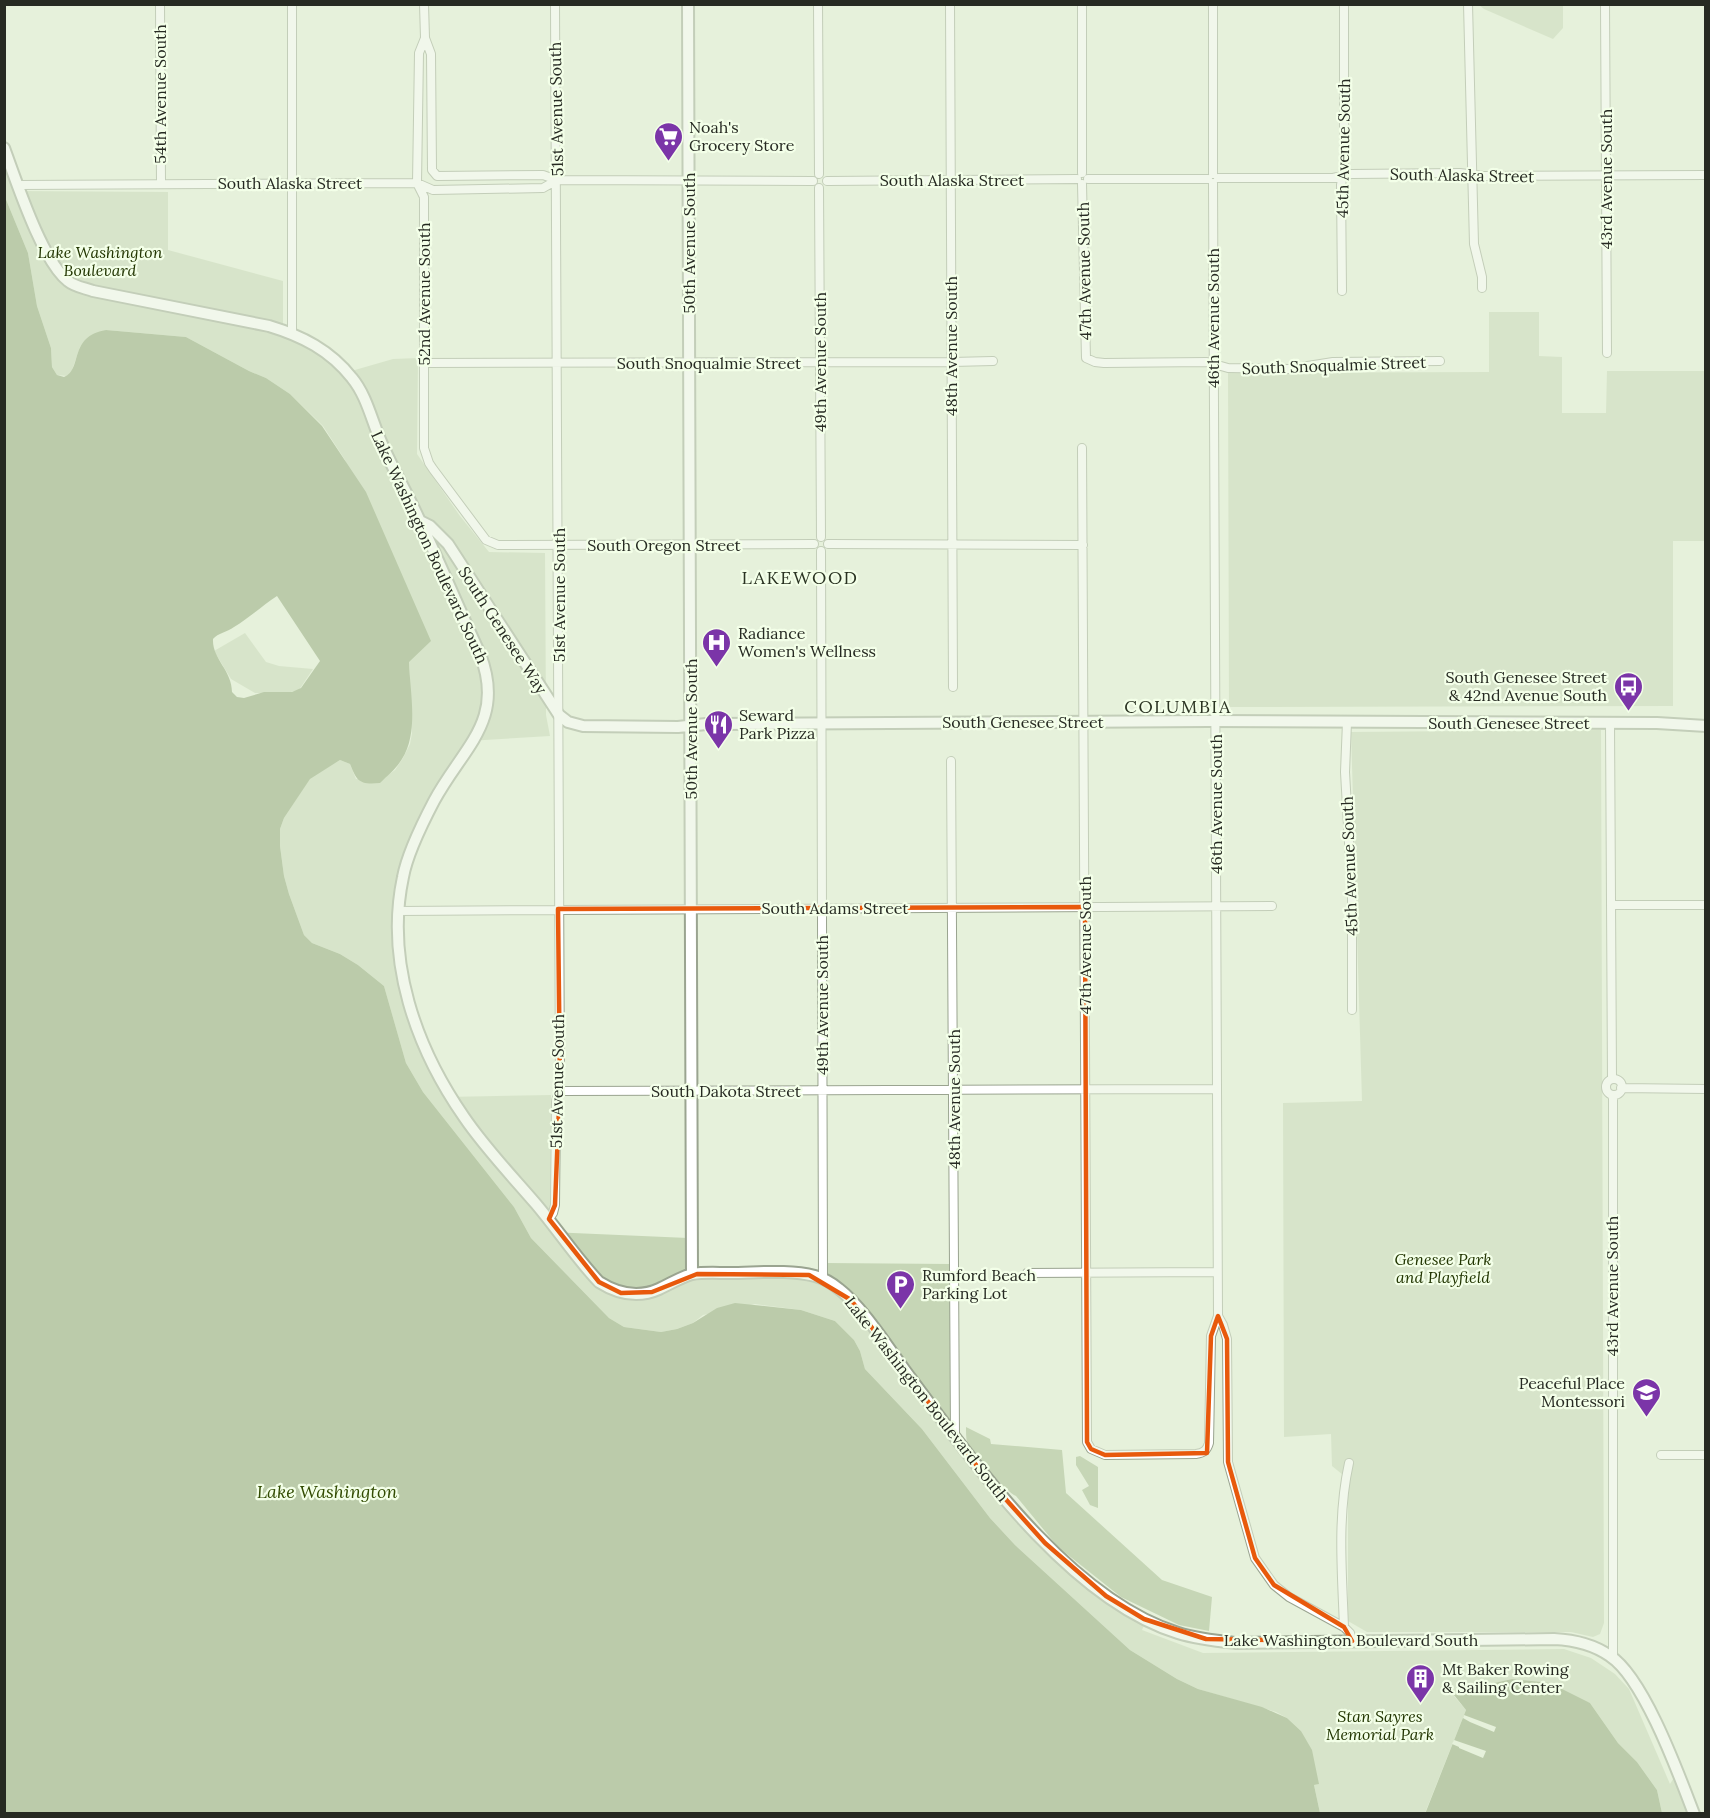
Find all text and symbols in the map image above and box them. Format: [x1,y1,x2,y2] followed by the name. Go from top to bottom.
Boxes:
[150,24,170,164] street label: 54th Avenue South
[545,41,567,176] street label: 51st Avenue South
[1332,78,1354,218] street label: 45th Avenue South
[1596,108,1616,249] street label: 43rd Avenue South
[689,117,795,155] place label: Noah's Grocery Store
[652,120,684,162] supermarket icon: Noah's Grocery Store
[1390,164,1535,186] street label: South Alaska Street
[880,170,1025,190] street label: South Alaska Street
[679,172,699,313] street label: 50th Avenue South
[218,173,363,193] street label: South Alaska Street
[1073,201,1095,340] street label: 47th Avenue South
[414,222,434,366] street label: 52nd Avenue South
[37,242,163,280] park label: Lake Washington Boulevard
[1203,248,1223,388] street label: 46th Avenue South
[941,276,961,416] street label: 48th Avenue South
[810,292,830,432] street label: 49th Avenue South
[1241,352,1427,378] street label: South Snoqualmie Street
[617,353,802,373] street label: South Snoqualmie Street
[367,427,493,667] street label: Lake Washington Boulevard South
[549,527,569,662] street label: 51st Avenue South
[587,535,742,555] street label: South Oregon Street
[454,563,552,698] street label: South Genesee Way
[742,566,858,589] district label: LAKEWOOD
[738,623,876,661] place label: Radiance Women's Wellness
[701,626,733,668] hospital icon: Radiance Women's Wellness
[681,658,701,799] street label: 50th Avenue South
[1446,667,1608,705] place label: South Genesee Street & 42nd Avenue South
[1612,670,1644,712] bus stop icon: South Genesee Street & 42nd Avenue South
[1124,695,1232,718] district label: COLUMBIA
[739,705,815,743] place label: Seward Park Pizza
[702,708,734,750] restaurant icon: Seward Park Pizza
[942,712,1105,732] street label: South Genesee Street
[1428,713,1591,733] street label: South Genesee Street
[1206,734,1226,874] street label: 46th Avenue South
[1337,795,1361,936] street label: 45th Avenue South
[1075,875,1095,1014] street label: 47th Avenue South
[761,898,909,918] street label: South Adams Street
[812,935,832,1075] street label: 49th Avenue South
[546,1013,568,1148] street label: 51st Avenue South
[944,1029,964,1169] street label: 48th Avenue South
[651,1081,802,1101] street label: South Dakota Street
[1602,1215,1622,1356] street label: 43rd Avenue South
[1394,1249,1492,1287] park label: Genesee Park and Playfield
[922,1265,1037,1303] place label: Rumford Beach Parking Lot
[885,1268,917,1310] parking icon: Rumford Beach Parking Lot
[841,1293,1014,1506] street label: Lake Washington Boulevard South
[1519,1373,1625,1411] place label: Peaceful Place Montessori
[1630,1376,1662,1418] school or university icon: Peaceful Place Montessori
[257,1480,397,1503] water label: Lake Washington
[1224,1630,1479,1650] street label: Lake Washington Boulevard South
[1442,1659,1570,1697] place label: Mt Baker Rowing & Sailing Center
[1405,1662,1437,1704] building icon: Mt Baker Rowing & Sailing Center
[1326,1706,1434,1744] park label: Stan Sayres Memorial Park

